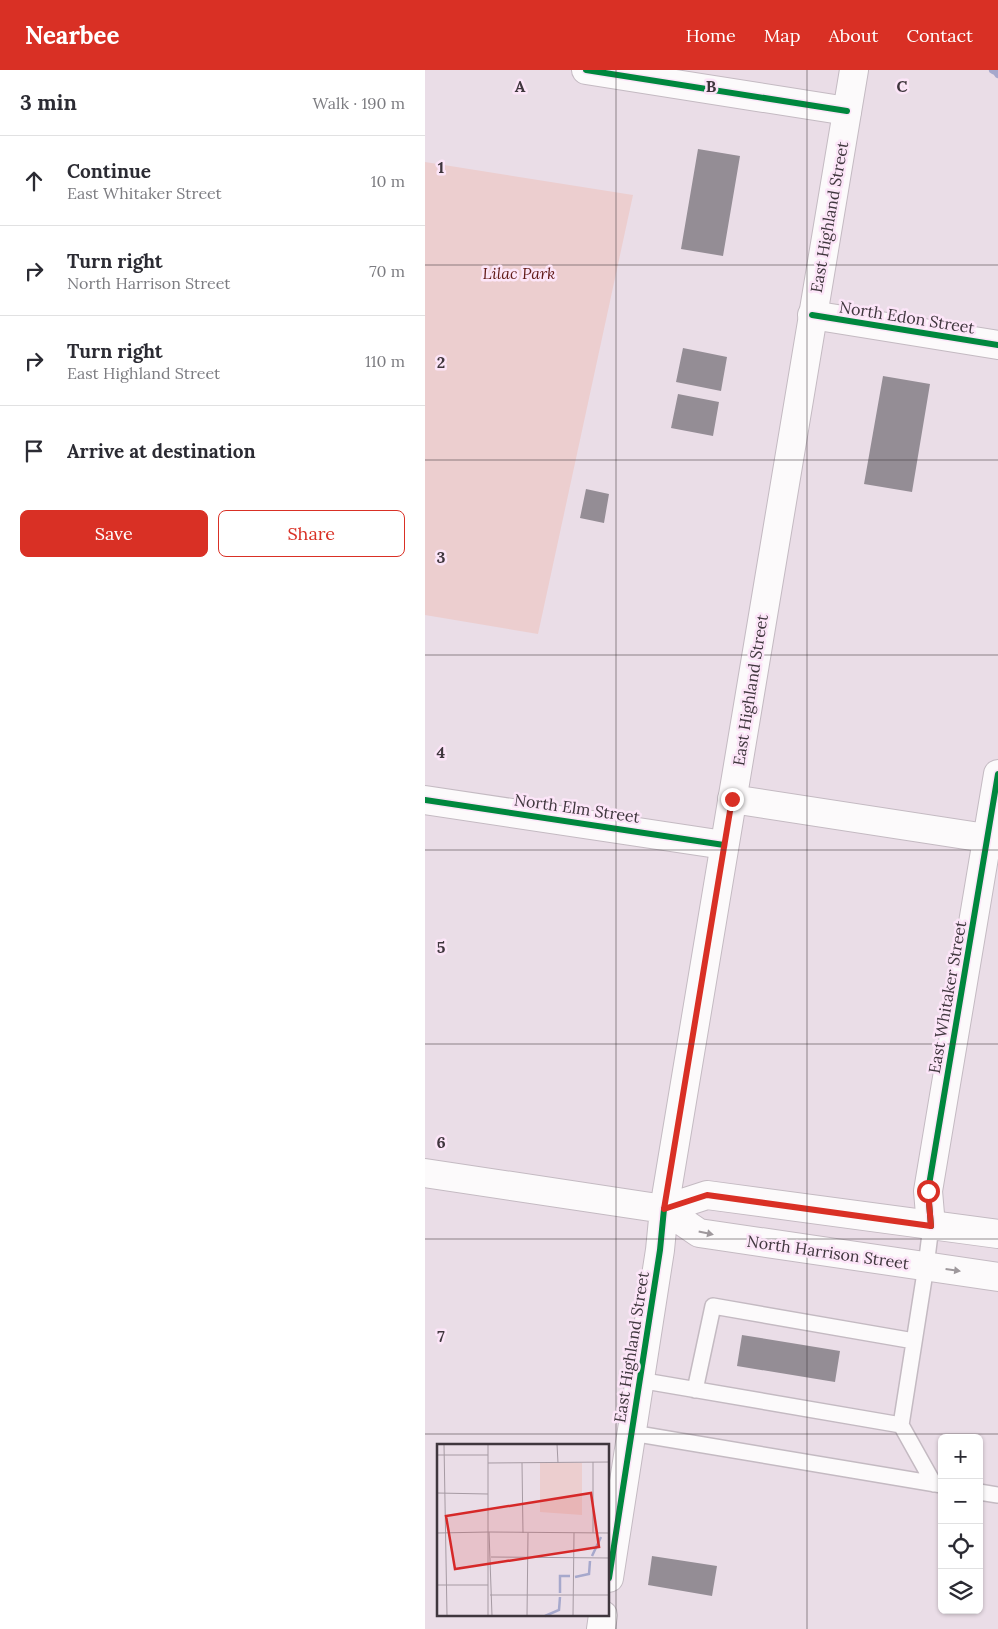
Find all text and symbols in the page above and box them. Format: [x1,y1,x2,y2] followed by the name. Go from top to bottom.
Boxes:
[25,20,119,51] text: Nearbee
[686,24,736,47] text: Home
[764,24,800,47] text: Map
[828,24,878,47] text: About
[906,24,973,47] text: Contact
[515,76,526,96] text: A
[706,76,717,96] text: B
[896,76,908,96] text: C
[20,89,77,116] text: 3 min
[313,93,405,113] text: Walk · 190 m
[806,139,852,294] street label: East Highland Street
[438,157,444,177] text: 1
[67,159,151,183] text: Continue
[20,167,48,195] icon: ahead
[371,171,405,191] text: 10 m
[67,183,222,203] text: East Whitaker Street
[67,249,163,273] text: Turn right
[20,257,48,285] icon: right
[369,261,405,281] text: 70 m
[483,263,555,283] park label: Lilac Park
[67,273,230,293] text: North Harrison Street
[838,296,977,338] street label: North Edon Street
[67,339,163,363] text: Turn right
[20,347,48,375] icon: right
[365,351,405,371] text: 110 m
[437,352,445,372] text: 2
[67,363,220,383] text: East Highland Street
[20,437,48,465] icon: arrive
[67,439,256,463] text: Arrive at destination
[20,510,208,557] button: Save
[218,510,405,557] button: Share
[437,547,446,567] text: 3
[728,612,772,767] street label: East Highland Street
[437,742,446,762] text: 4
[721,788,744,811] route end
[513,789,642,827] street label: North Elm Street
[924,918,970,1075] street label: East Whitaker Street
[437,937,446,957] text: 5
[436,1132,446,1152] text: 6
[917,1180,940,1203] route start
[698,1230,714,1238] one-way arrow
[746,1231,911,1273] street label: North Harrison Street
[945,1266,961,1274] one-way arrow
[609,1269,653,1424] street label: East Highland Street
[437,1326,445,1346] text: 7
[938,1434,983,1614] map controls
[938,1434,983,1479] button: +
[437,1444,610,1616] inset map
[938,1479,983,1524] button: −
[938,1524,983,1569] button: locate
[938,1569,983,1614] button: layers

